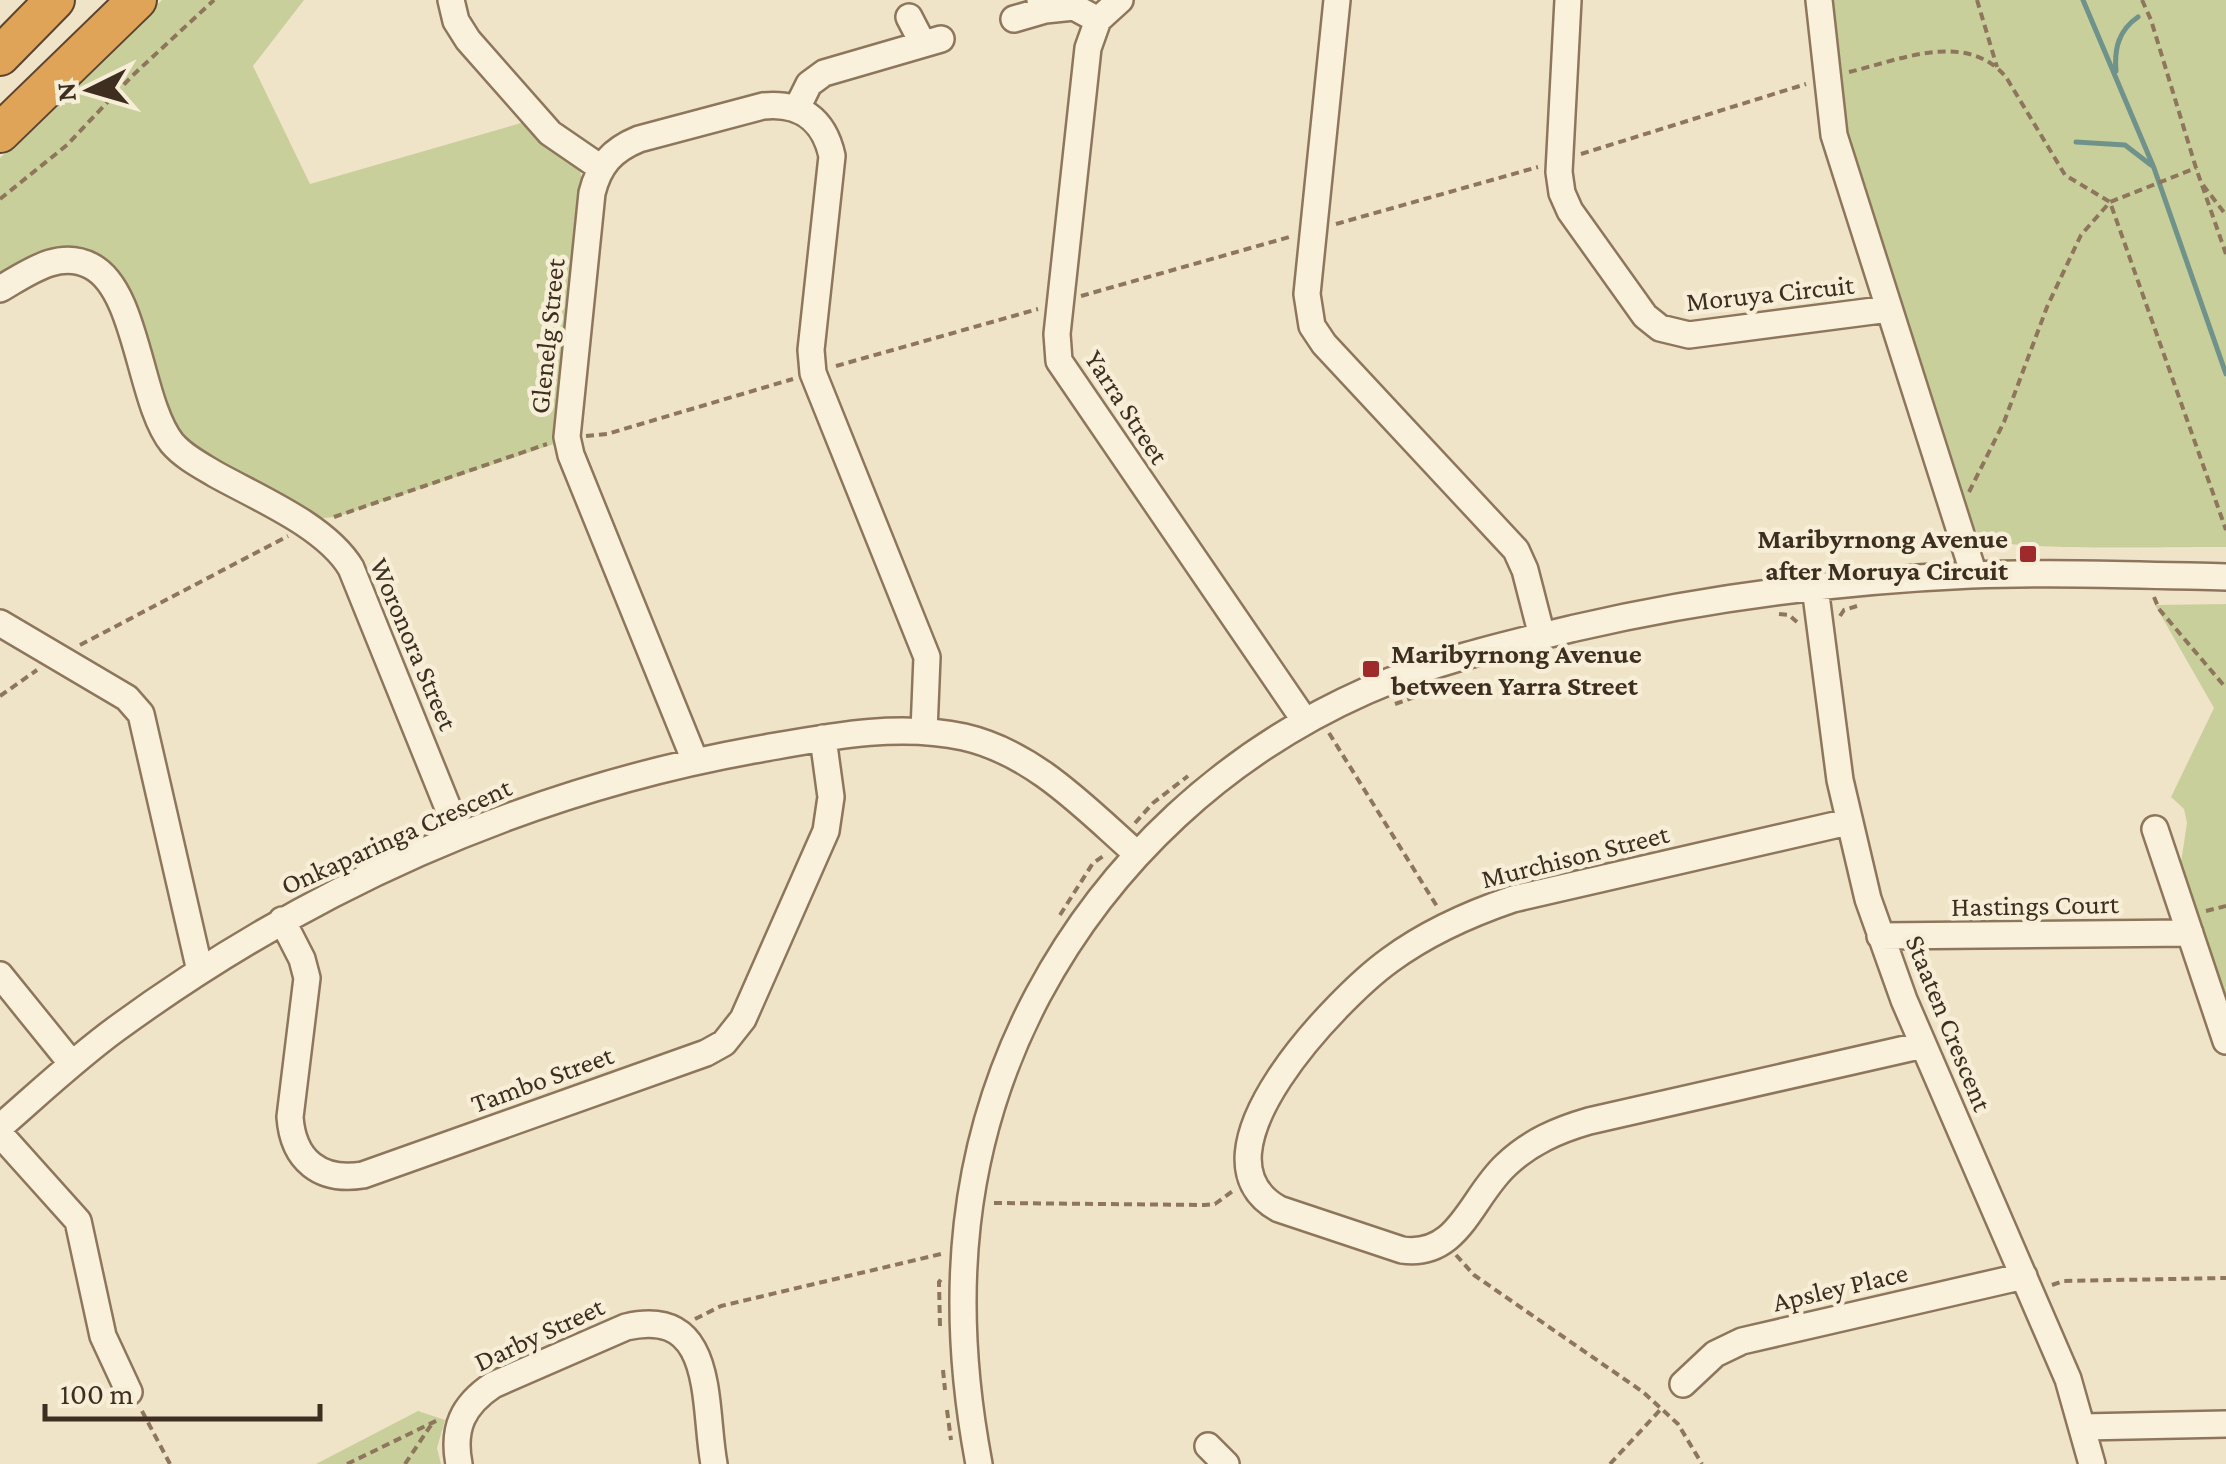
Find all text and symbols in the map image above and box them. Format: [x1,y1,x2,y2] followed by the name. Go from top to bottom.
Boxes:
[40,40,140,140] north arrow
[49,81,82,103] text: N
[523,256,571,415] street label: Glenelg Street
[1684,269,1856,317] street label: Moruya Circuit
[1079,344,1176,470] street label: Yarra Street
[1757,523,2009,586] place label: Maribyrnong Avenue after Moruya Circuit
[2017,543,2039,565] marker: Maribyrnong Avenue after Moruya Circuit
[364,553,464,735] street label: Woronora Street
[1390,638,1642,701] place label: Maribyrnong Avenue between Yarra Street
[1360,658,1382,680] marker: Maribyrnong Avenue between Yarra Street
[276,771,517,901] street label: Onkaparinga Crescent
[1478,818,1673,894] street label: Murchison Street
[1951,888,2120,922] street label: Hastings Court
[1900,930,1999,1116] street label: Staaten Crescent
[467,1039,618,1119] street label: Tambo Street
[1770,1256,1910,1318] street label: Apsley Place
[469,1290,609,1378] street label: Darby Street
[45,1359,320,1421] scale bar
[60,1377,134,1410] text: 100 m

